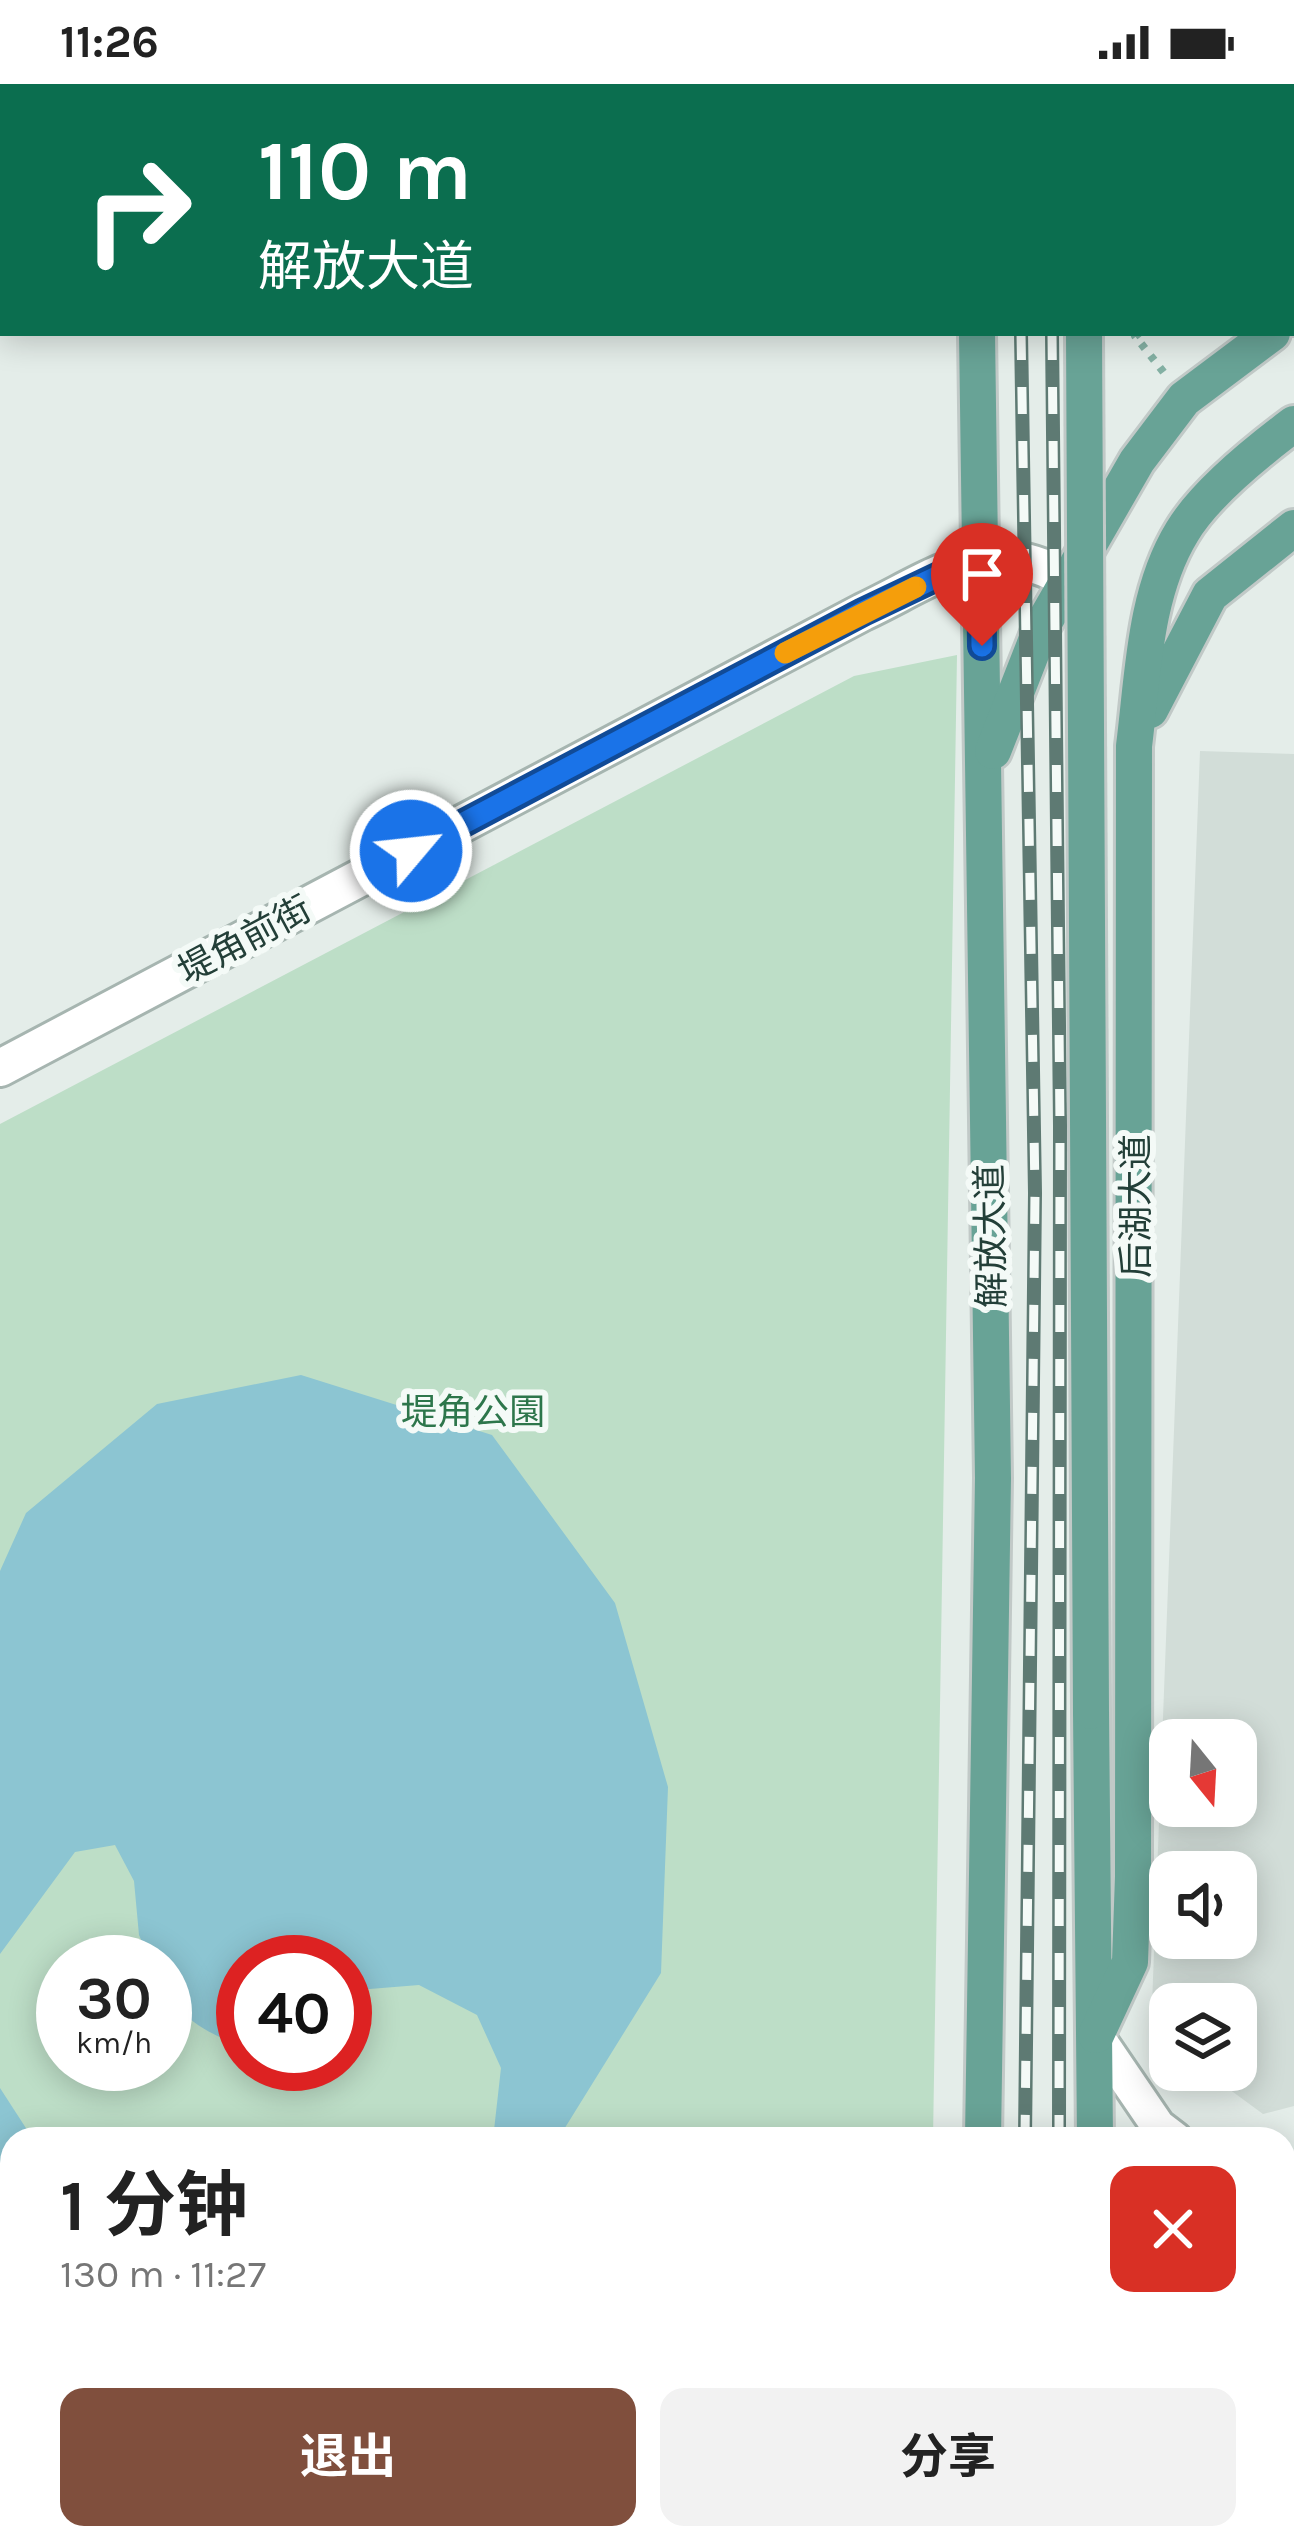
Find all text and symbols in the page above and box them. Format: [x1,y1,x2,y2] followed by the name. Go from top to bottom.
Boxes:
[60,16,159,68] text: 11:26
[258,122,472,220] text: 110 m
[60,132,216,288] icon: right
[258,235,474,299] text: 解放大道
[931,523,1033,646] pin
[949,541,1015,607] icon: arrive
[348,788,474,914] position arrow
[171,888,318,992] street label: 堤角前街
[1115,1134,1157,1278] street label: 后湖大道
[969,1164,1013,1308] street label: 解放大道
[401,1391,545,1433] park label: 堤角公園
[1149,1719,1257,1827] north arrow
[1149,1719,1257,2091] map controls
[1149,1851,1257,1959] button: sound
[216,1935,372,2091] speed limit sign: 40
[76,1963,152,2033] text: 30
[1149,1983,1257,2091] button: layers
[76,2025,152,2061] text: km/h
[60,2164,248,2248] text: 1 分钟
[1110,2166,1236,2292] button: close
[60,2251,266,2297] text: 130 m · 11:27
[60,2388,636,2526] button: 退出
[660,2388,1236,2526] button: 分享

